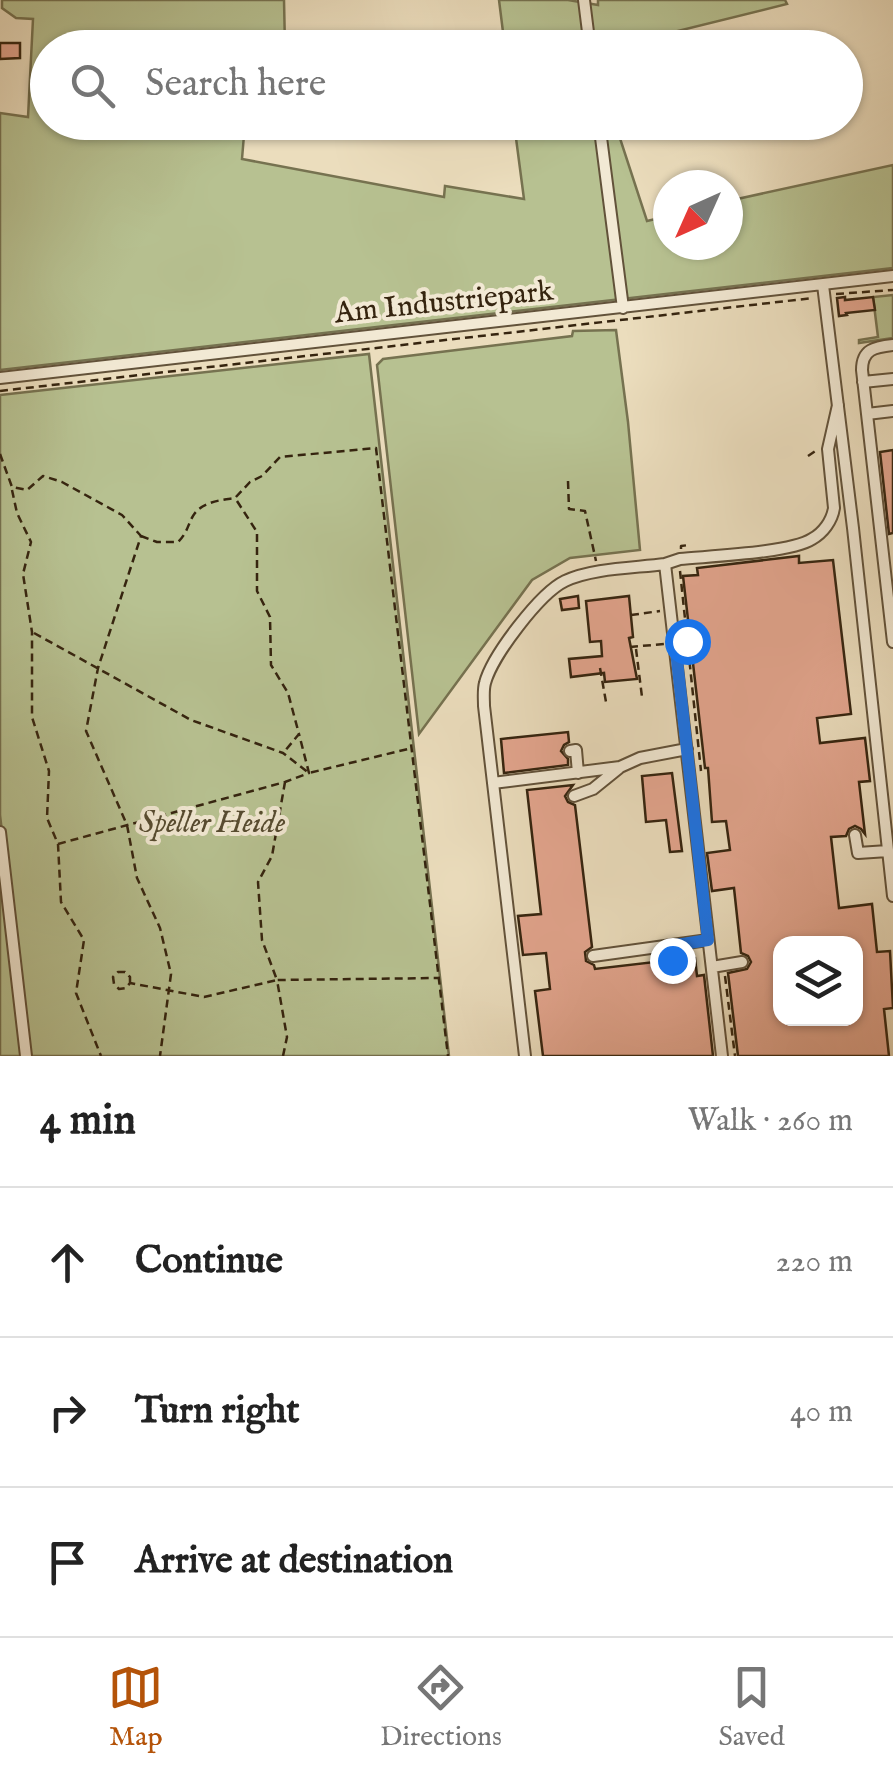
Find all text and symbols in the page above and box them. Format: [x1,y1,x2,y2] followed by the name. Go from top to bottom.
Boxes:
[30,30,863,140] search box
[65,58,120,113] icon: search
[145,61,326,109] text: Search here
[653,170,743,260] north arrow
[332,273,556,334] street label: Am Industriepark
[665,619,711,665] route start
[139,805,285,843] park label: Speller Heide
[773,936,863,1026] map controls
[773,936,863,1026] button: layers
[650,938,696,984] route end
[40,1095,136,1148] text: 4 min
[688,1101,853,1142] text: Walk · 260 m
[40,1235,95,1290] icon: ahead
[135,1238,283,1286] text: Continue
[776,1242,853,1283] text: 220 m
[40,1385,95,1440] icon: right
[135,1388,299,1436] text: Turn right
[790,1392,853,1433] text: 40 m
[40,1535,95,1590] icon: arrive
[135,1538,453,1586] text: Arrive at destination
[108,1660,163,1755] tab: Map
[380,1660,502,1755] tab: Directions
[718,1660,785,1755] tab: Saved

